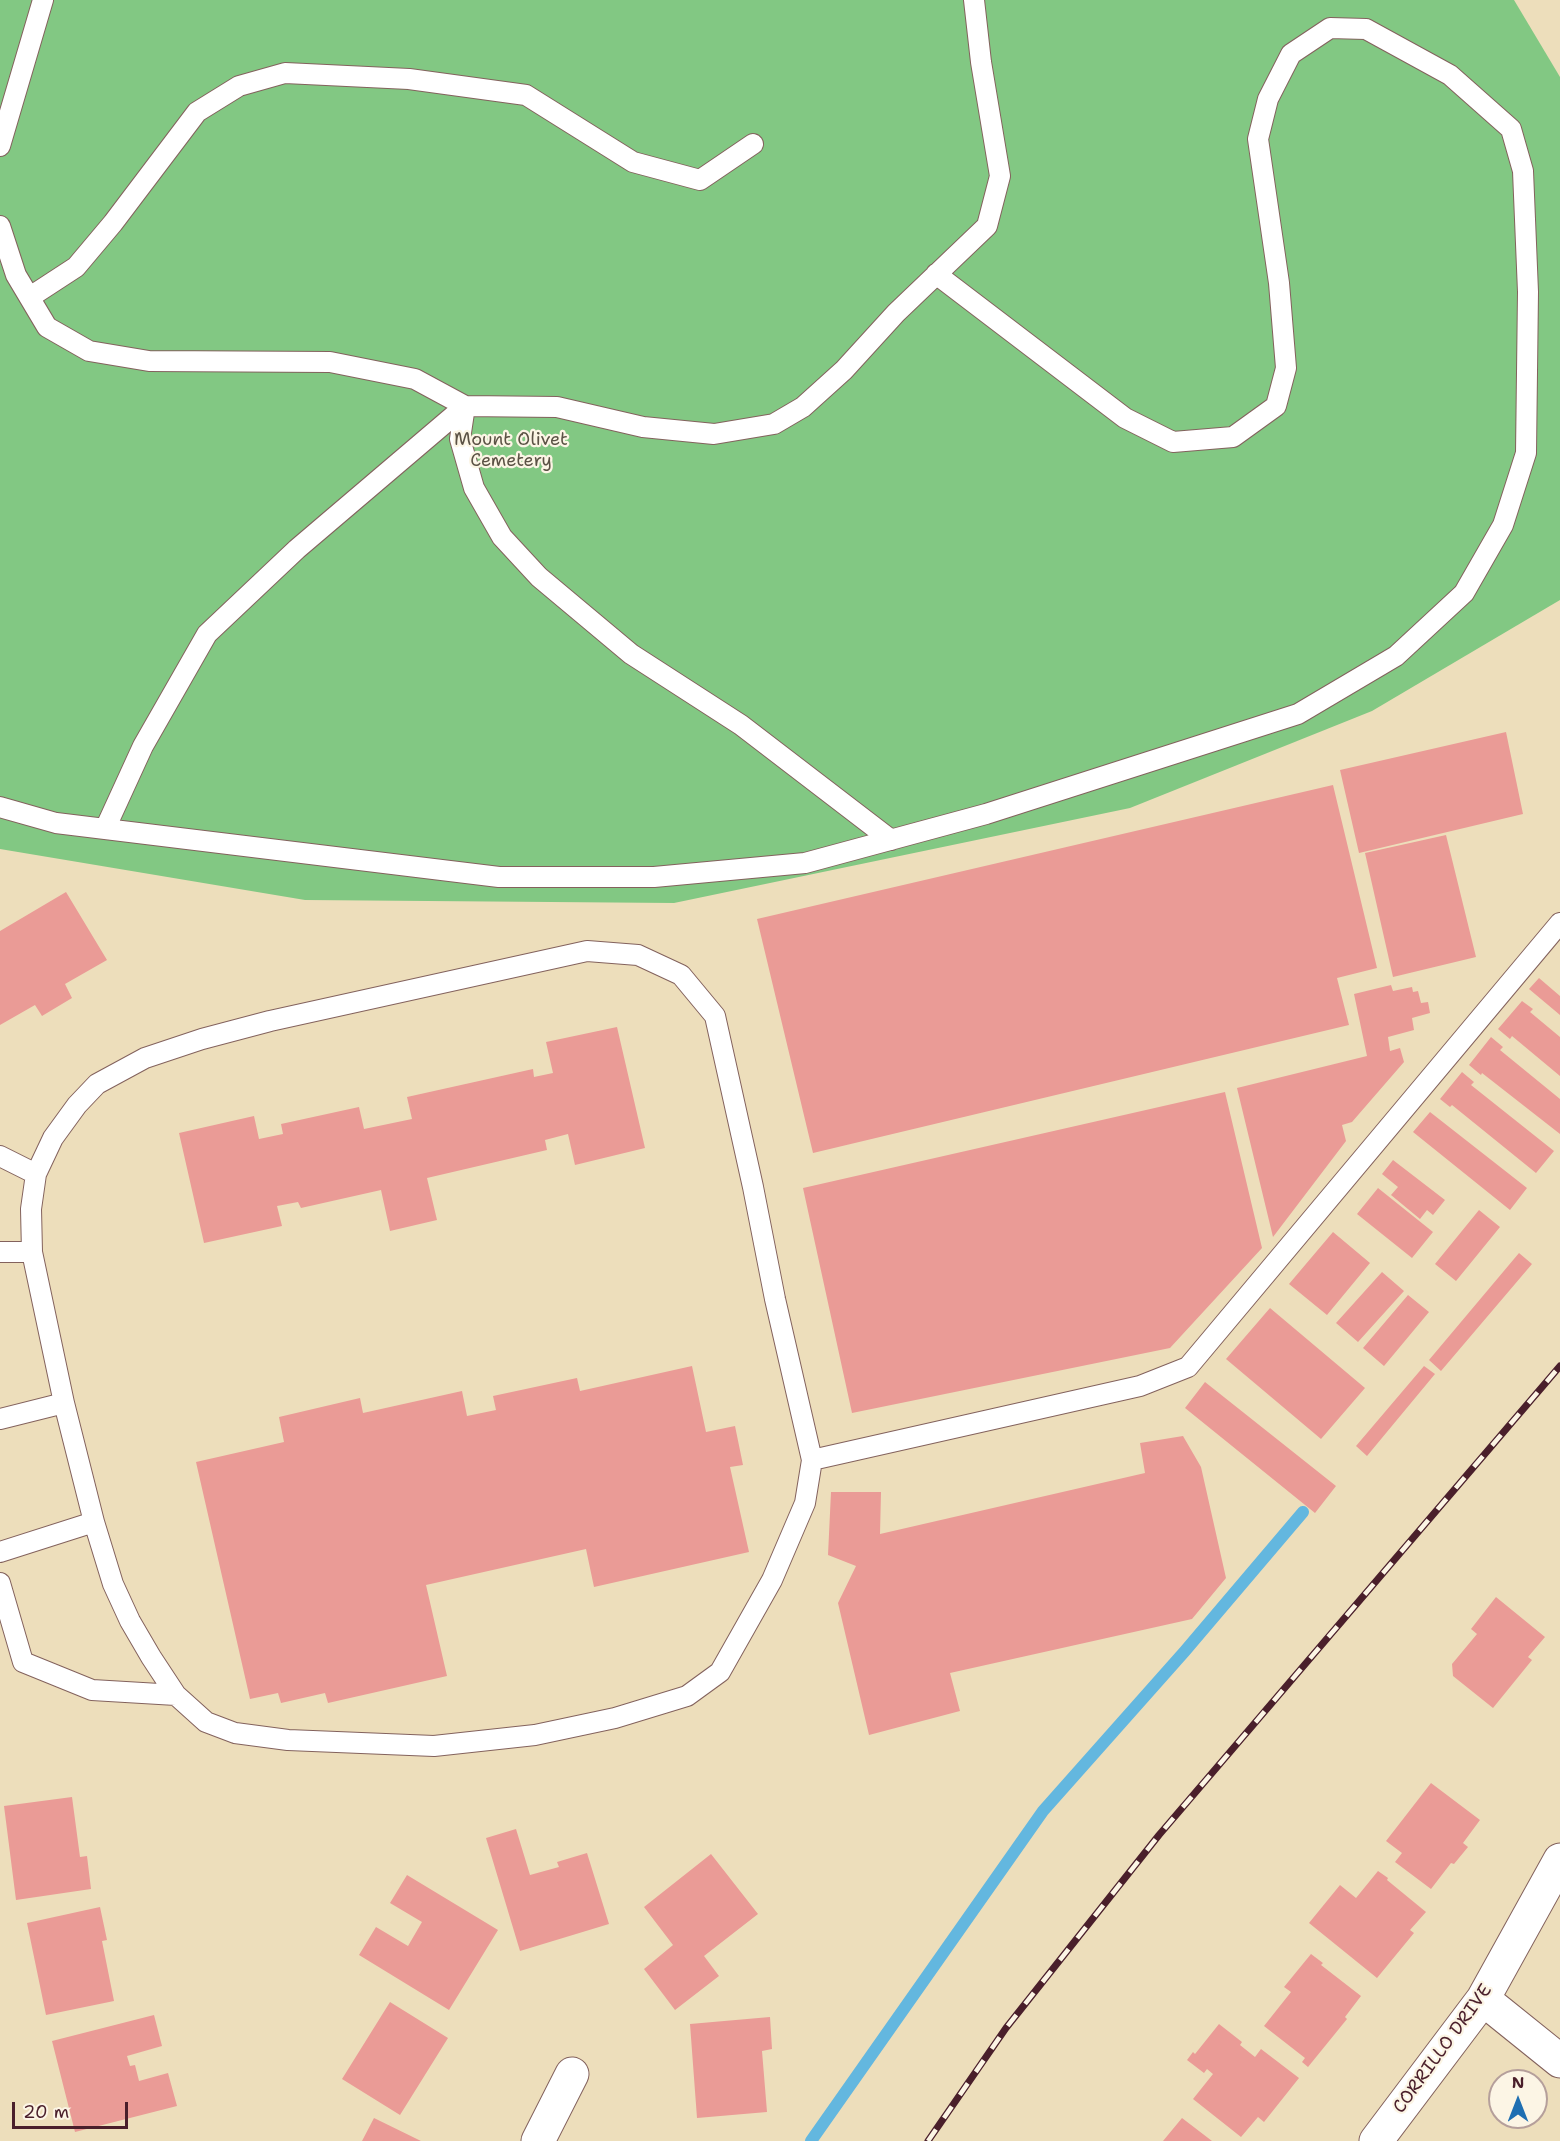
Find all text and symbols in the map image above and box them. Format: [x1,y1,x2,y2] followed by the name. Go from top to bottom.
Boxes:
[454,429,568,472] park label: Mount Olivet Cemetery
[1389,1980,1497,2118] street label: CORRILLO DRIVE
[1488,2069,1548,2129] north arrow
[1512,2072,1524,2093] text: N
[15,2090,130,2128] scale bar
[23,2100,69,2124] text: 20 m

